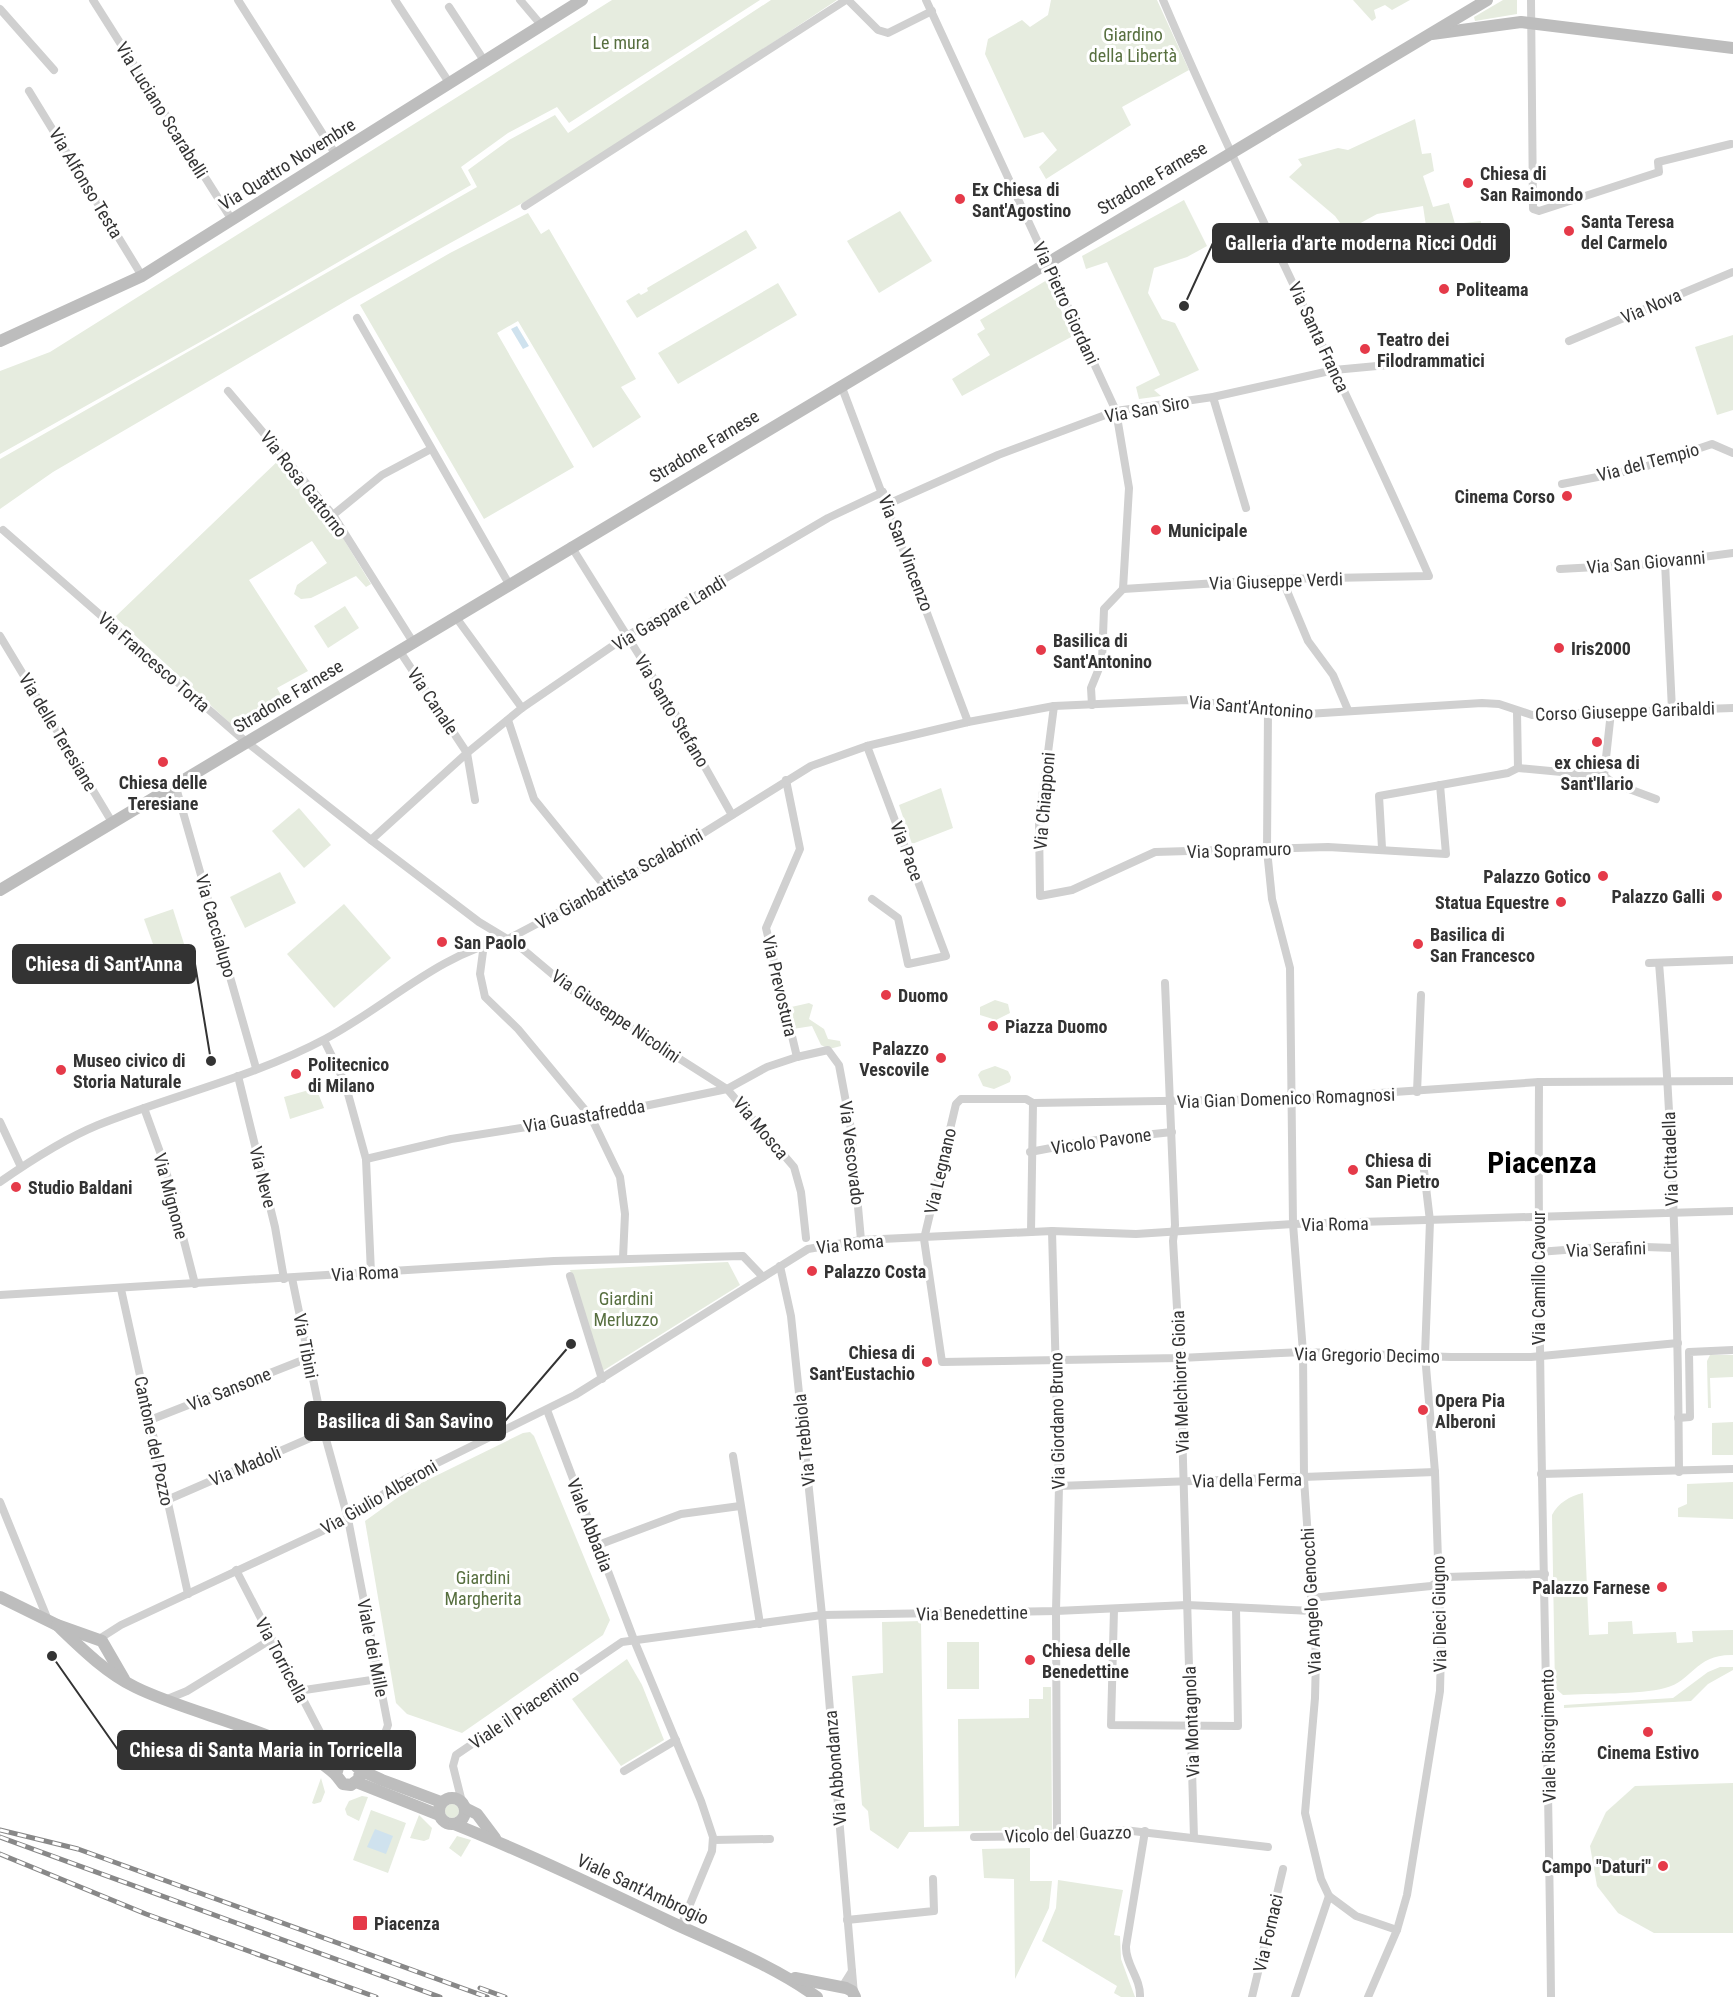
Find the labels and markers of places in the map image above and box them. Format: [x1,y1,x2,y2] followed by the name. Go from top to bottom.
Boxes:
[1480,163,1583,205] place label: Chiesa di San Raimondo
[1461,176,1475,190] marker: Chiesa di San Raimondo
[972,179,1071,221] place label: Ex Chiesa di Sant'Agostino
[953,192,967,206] marker: Ex Chiesa di Sant'Agostino
[1581,211,1674,253] place label: Santa Teresa del Carmelo
[1213,224,1509,262] callout: Galleria d'arte moderna Ricci Oddi
[1562,224,1576,238] marker: Santa Teresa del Carmelo
[1456,279,1529,300] place label: Politeama
[1437,282,1451,296] marker: Politeama
[1377,329,1485,371] place label: Teatro dei Filodrammatici
[1358,342,1372,356] marker: Teatro dei Filodrammatici
[1454,486,1555,507] place label: Cinema Corso
[1560,489,1574,503] marker: Cinema Corso
[1168,520,1248,541] place label: Municipale
[1149,523,1163,537] marker: Municipale
[1053,630,1152,672] place label: Basilica di Sant'Antonino
[1571,638,1631,659] place label: Iris2000
[1552,641,1566,655] marker: Iris2000
[1034,643,1048,657] marker: Basilica di Sant'Antonino
[1590,735,1604,749] marker: ex chiesa di Sant'Ilario
[1554,752,1640,794] place label: ex chiesa di Sant'Ilario
[156,755,170,769] marker: Chiesa delle Teresiane
[119,772,208,814] place label: Chiesa delle Teresiane
[1483,866,1591,887] place label: Palazzo Gotico
[1596,869,1610,883] marker: Palazzo Gotico
[1612,886,1705,907] place label: Palazzo Galli
[1710,889,1724,903] marker: Palazzo Galli
[1435,892,1549,913] place label: Statua Equestre
[1554,895,1568,909] marker: Statua Equestre
[1430,924,1535,966] place label: Basilica di San Francesco
[454,932,526,953] place label: San Paolo
[435,935,449,949] marker: San Paolo
[1411,937,1425,951] marker: Basilica di San Francesco
[13,945,195,983] callout: Chiesa di Sant'Anna
[898,985,948,1006] place label: Duomo
[879,988,893,1002] marker: Duomo
[1005,1016,1107,1037] place label: Piazza Duomo
[986,1019,1000,1033] marker: Piazza Duomo
[859,1038,929,1080] place label: Palazzo Vescovile
[73,1050,186,1092] place label: Museo civico di Storia Naturale
[934,1051,948,1065] marker: Palazzo Vescovile
[308,1054,389,1096] place label: Politecnico di Milano
[54,1063,68,1077] marker: Museo civico di Storia Naturale
[289,1067,303,1081] marker: Politecnico di Milano
[1365,1150,1440,1192] place label: Chiesa di San Pietro
[1346,1163,1360,1177] marker: Chiesa di San Pietro
[28,1177,133,1198] place label: Studio Baldani
[9,1180,23,1194] marker: Studio Baldani
[824,1261,926,1282] place label: Palazzo Costa
[805,1264,819,1278] marker: Palazzo Costa
[809,1342,915,1384] place label: Chiesa di Sant'Eustachio
[920,1355,934,1369] marker: Chiesa di Sant'Eustachio
[1435,1390,1505,1432] place label: Opera Pia Alberoni
[305,1402,505,1440] callout: Basilica di San Savino
[1416,1403,1430,1417] marker: Opera Pia Alberoni
[1532,1577,1650,1598] place label: Palazzo Farnese
[1655,1580,1669,1594] marker: Palazzo Farnese
[1042,1640,1131,1682] place label: Chiesa delle Benedettine
[1023,1653,1037,1667] marker: Chiesa delle Benedettine
[1641,1725,1655,1739] marker: Cinema Estivo
[118,1731,415,1769] callout: Chiesa di Santa Maria in Torricella
[1597,1742,1699,1763] place label: Cinema Estivo
[1542,1856,1651,1877] place label: Campo "Daturi"
[1656,1859,1670,1873] marker: Campo "Daturi"
[374,1913,440,1934] place label: Piacenza
[351,1914,369,1932] marker: Piacenza

